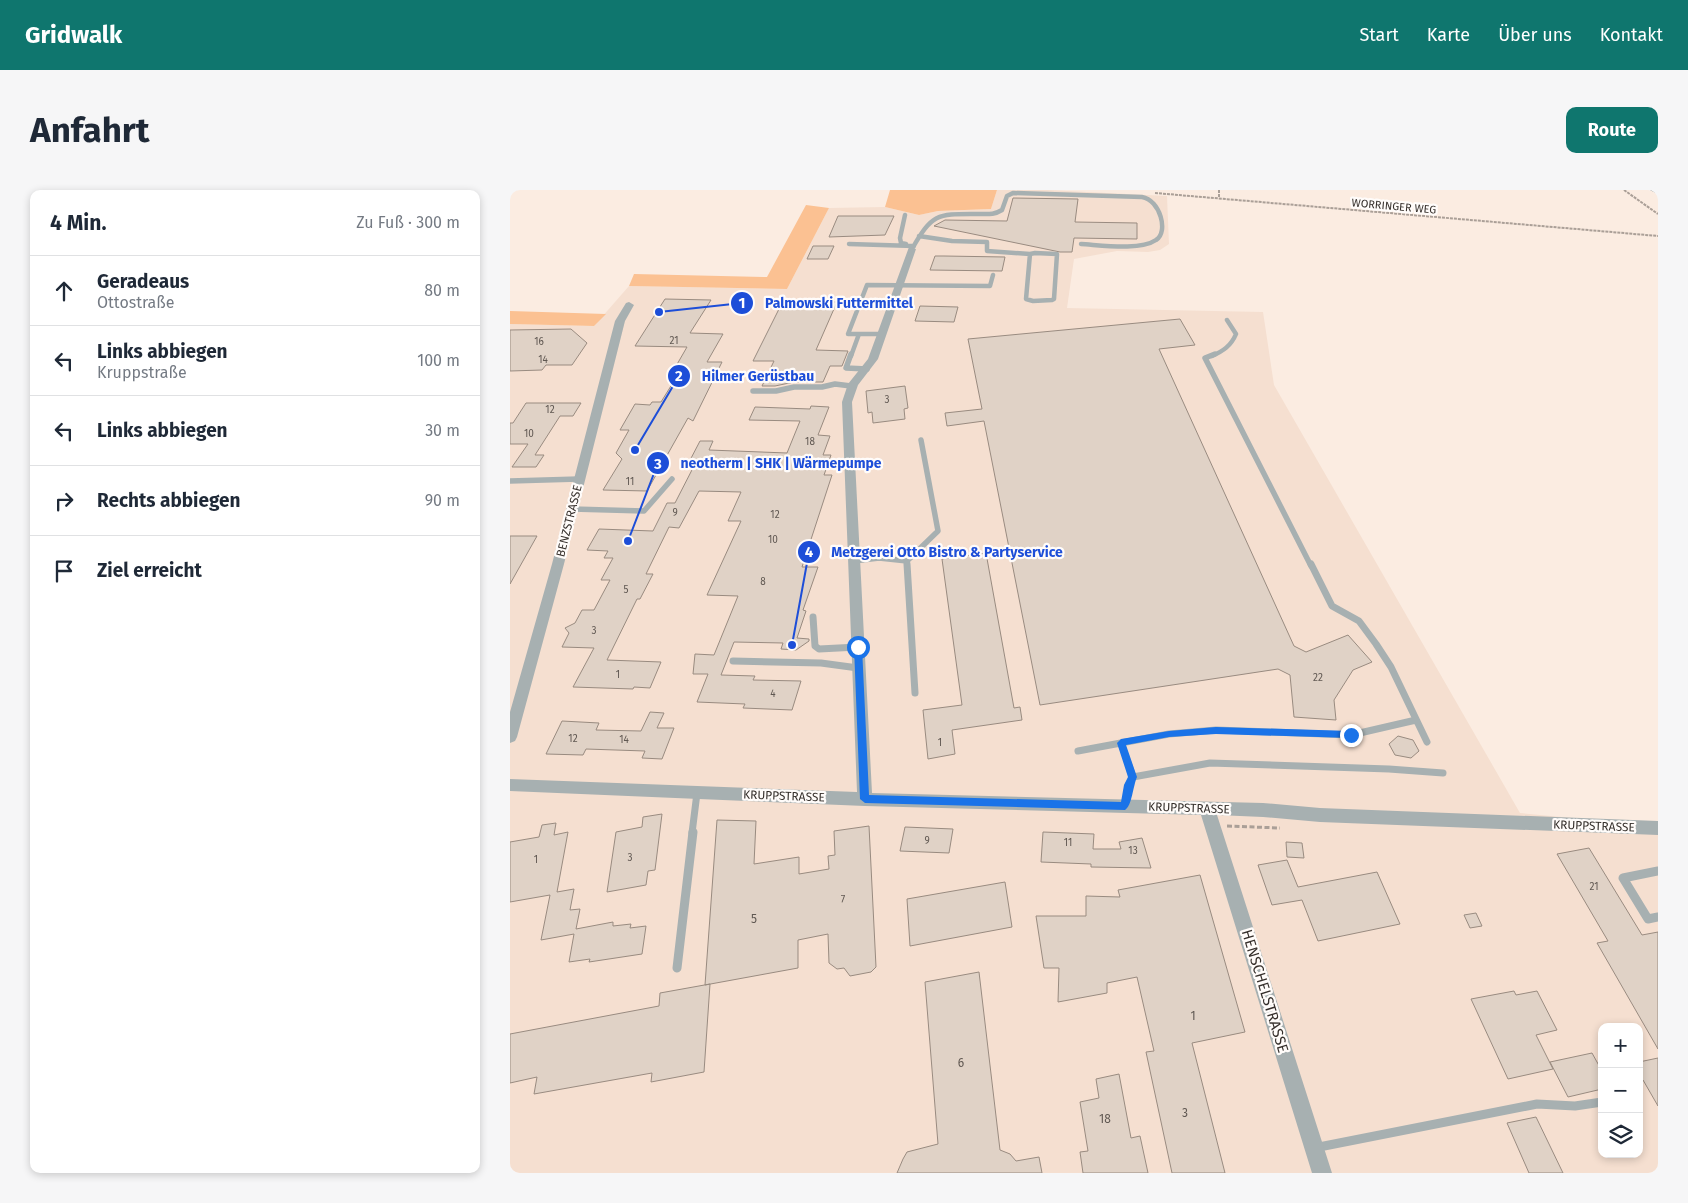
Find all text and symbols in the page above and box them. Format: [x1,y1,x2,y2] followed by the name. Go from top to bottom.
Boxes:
[25,21,122,49] text: Gridwalk
[1359,24,1399,46] text: Start
[1427,24,1470,46] text: Karte
[1498,24,1572,46] text: Über uns
[1600,24,1663,46] text: Kontakt
[1566,107,1658,153] button: Route
[30,109,149,151] text: Anfahrt
[1351,196,1437,217] street label: WORRINGER WEG
[50,210,106,236] text: 4 Min.
[356,213,460,232] text: Zu Fuß · 300 m
[97,270,189,293] text: Geradeaus
[50,277,78,305] icon: ahead
[424,281,460,300] text: 80 m
[730,289,923,318] callout: Palmowski Futtermittel
[97,293,175,312] text: Ottostraße
[739,294,745,312] text: 1
[765,295,914,312] text: Palmowski Futtermittel
[669,335,679,347] house number: 21
[534,336,544,348] house number: 16
[97,340,228,363] text: Links abbiegen
[50,347,78,375] icon: left
[417,351,460,370] text: 100 m
[538,354,549,366] house number: 14
[667,361,824,390] callout: Hilmer Gerüstbau
[97,363,187,382] text: Kruppstraße
[675,367,683,385] text: 2
[702,368,814,385] text: Hilmer Gerüstbau
[885,394,890,406] house number: 3
[545,404,555,416] house number: 12
[50,417,78,445] icon: left
[97,419,228,442] text: Links abbiegen
[425,421,460,440] text: 30 m
[524,428,534,440] house number: 10
[805,436,815,448] house number: 18
[646,449,892,478] callout: neotherm | SHK | Wärmepumpe
[653,455,662,473] text: 3
[680,455,882,472] text: neotherm | SHK | Wärmepumpe
[626,476,634,488] house number: 11
[553,483,585,559] street label: BENZSTRASSE
[50,487,78,515] icon: right
[97,489,240,512] text: Rechts abbiegen
[425,491,460,510] text: 90 m
[672,507,678,519] house number: 9
[770,509,780,521] house number: 12
[768,534,778,546] house number: 10
[797,538,1073,567] callout: Metzgerei Otto Bistro & Partyservice
[805,543,814,561] text: 4
[831,544,1063,561] text: Metzgerei Otto Bistro & Partyservice
[50,557,78,585] icon: arrive
[97,559,202,582] text: Ziel erreicht
[760,576,766,588] house number: 8
[623,584,629,596] house number: 5
[592,625,597,637] house number: 3
[847,636,870,659] route start
[616,669,620,681] house number: 1
[1313,672,1323,684] house number: 22
[770,688,776,700] house number: 4
[1340,724,1363,747] route end
[568,733,578,745] house number: 12
[619,734,630,746] house number: 14
[938,737,942,749] house number: 1
[743,788,825,804] street label: KRUPPSTRASSE
[1148,800,1230,816] street label: KRUPPSTRASSE
[1553,818,1635,834] street label: KRUPPSTRASSE
[924,835,930,847] house number: 9
[1064,837,1072,849] house number: 11
[1128,845,1138,857] house number: 13
[628,852,633,864] house number: 3
[534,854,538,866] house number: 1
[1589,881,1599,893] house number: 21
[841,894,846,906] house number: 7
[751,912,757,926] house number: 5
[1238,927,1292,1055] street label: HENSCHELSTRASSE
[1190,1009,1196,1023] house number: 1
[1598,1023,1643,1158] map controls
[1598,1023,1643,1068] button: +
[958,1056,964,1070] house number: 6
[1598,1068,1643,1113] button: −
[1182,1106,1188,1120] house number: 3
[1099,1112,1111,1126] house number: 18
[1598,1113,1643,1158] button: layers

